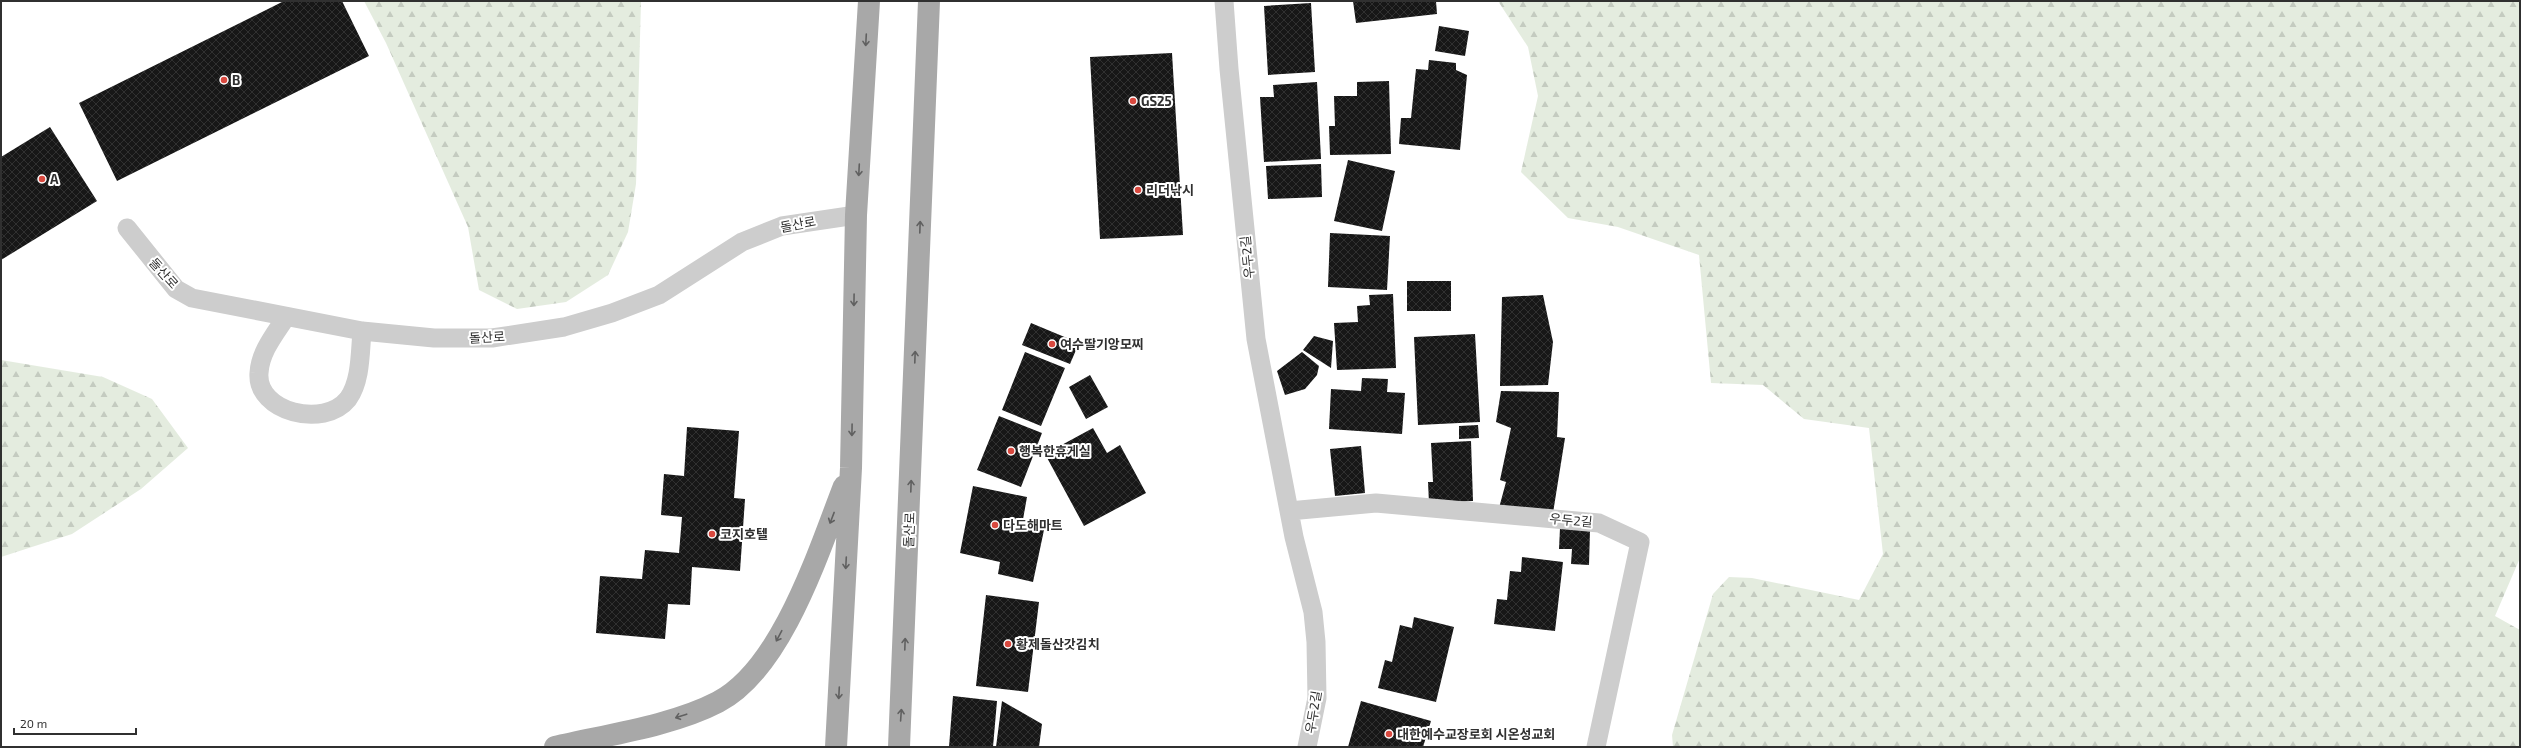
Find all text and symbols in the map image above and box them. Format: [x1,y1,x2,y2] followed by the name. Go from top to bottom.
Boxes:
[863,33,870,46] one-way arrow
[232,72,240,88] place label: B
[219,75,229,85] marker: B
[1141,93,1172,109] place label: GS25
[1128,96,1138,106] marker: GS25
[855,163,862,176] one-way arrow
[50,171,59,187] place label: A
[37,174,47,184] marker: A
[1146,182,1194,198] place label: 리더낚시
[1133,185,1143,195] marker: 리더낚시
[779,213,817,235] street label: 돌산로
[917,221,924,234] one-way arrow
[1237,235,1257,279] street label: 우두2길
[146,254,182,292] street label: 돌산로
[850,293,858,306] one-way arrow
[469,328,505,346] street label: 돌산로
[1060,336,1144,352] place label: 여수딸기앙모찌
[1047,339,1057,349] marker: 여수딸기앙모찌
[912,351,919,364] one-way arrow
[848,423,855,436] one-way arrow
[1019,443,1091,459] place label: 행복한휴게실
[1006,446,1016,456] marker: 행복한휴게실
[907,480,914,493] one-way arrow
[1549,510,1593,530] street label: 우두2길
[827,511,835,523] one-way arrow
[900,512,918,548] street label: 돌산로
[1003,517,1063,533] place label: 다도해마트
[990,520,1000,530] marker: 다도해마트
[720,526,768,542] place label: 코지호텔
[707,529,717,539] marker: 코지호텔
[842,556,849,569] one-way arrow
[774,630,782,642] one-way arrow
[1016,636,1100,652] place label: 황제돌산갓김치
[901,638,908,651] one-way arrow
[1003,639,1013,649] marker: 황제돌산갓김치
[835,686,843,699] one-way arrow
[1302,689,1324,735] street label: 우두2길
[897,709,905,722] one-way arrow
[14,710,136,736] scale bar
[676,713,688,721] one-way arrow
[20,716,47,730] text: 20 m
[1397,726,1555,742] place label: 대한예수교장로회 시온성교회
[1384,729,1394,739] marker: 대한예수교장로회 시온성교회

